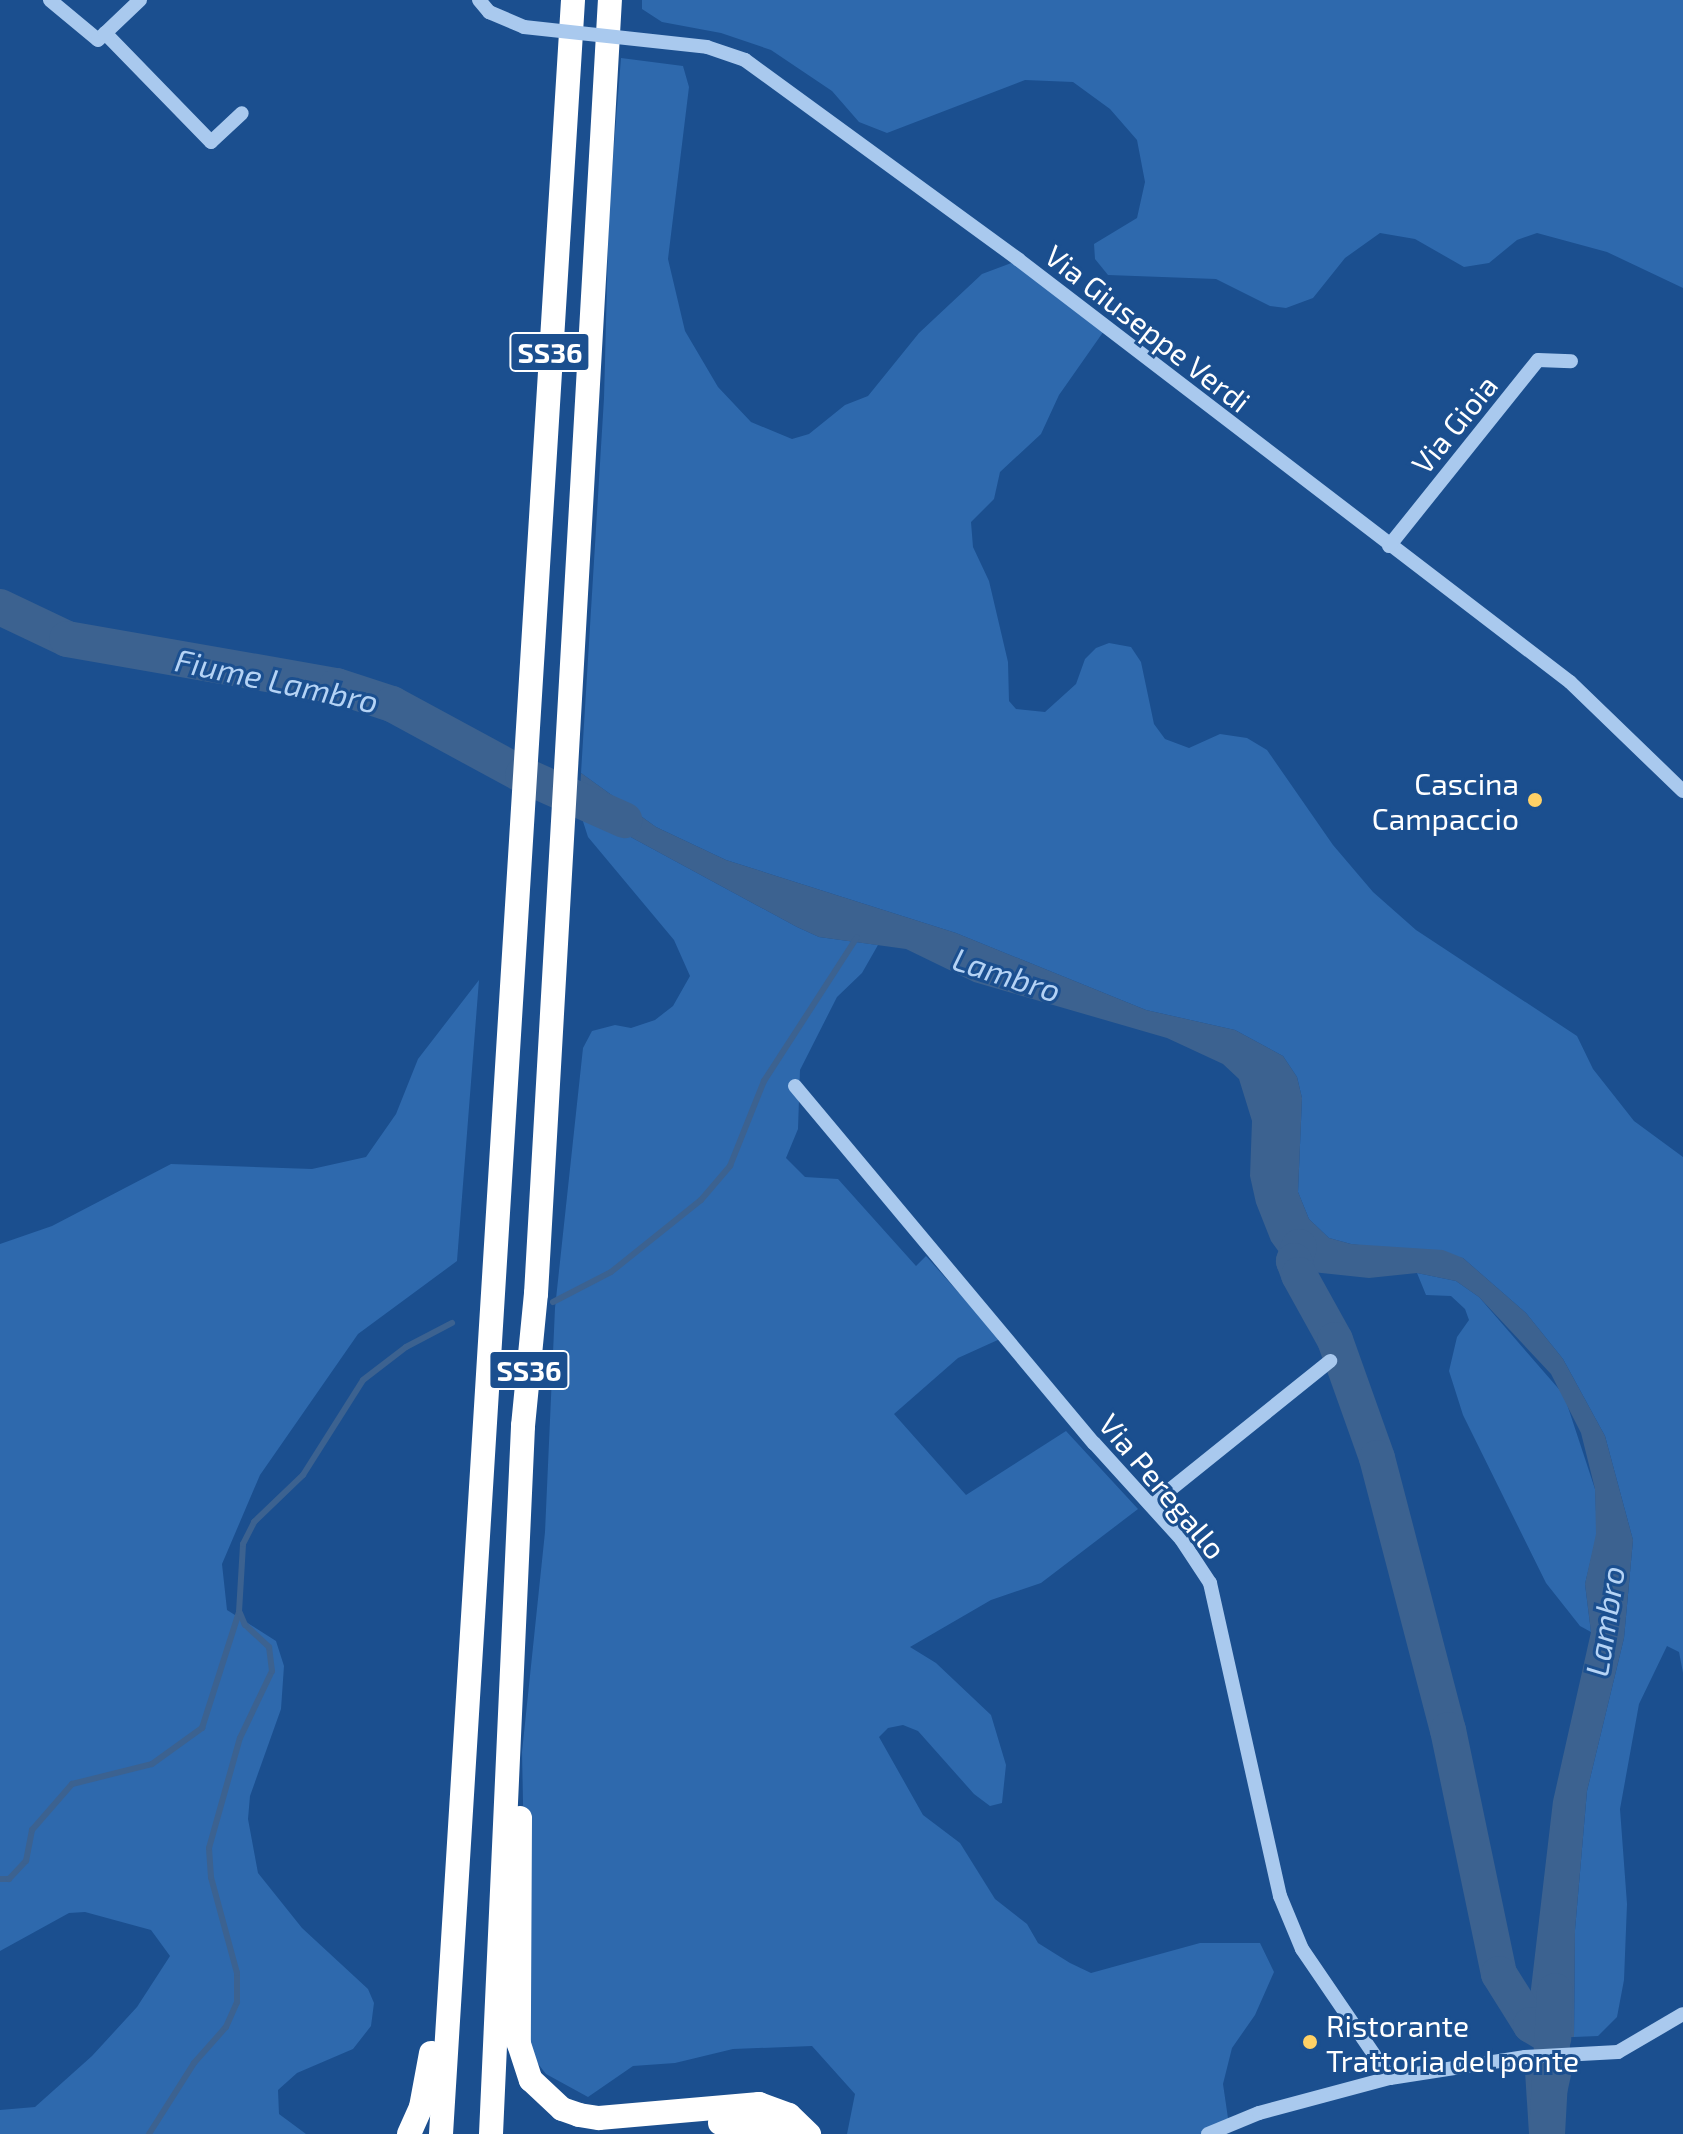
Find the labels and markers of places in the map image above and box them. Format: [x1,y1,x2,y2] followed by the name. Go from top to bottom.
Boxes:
[1372,765,1519,836] place label: Cascina Campaccio
[1526,791,1544,809] marker: Cascina Campaccio
[1326,2007,1580,2078] place label: Ristorante Trattoria del ponte
[1301,2033,1319,2051] marker: Ristorante Trattoria del ponte

